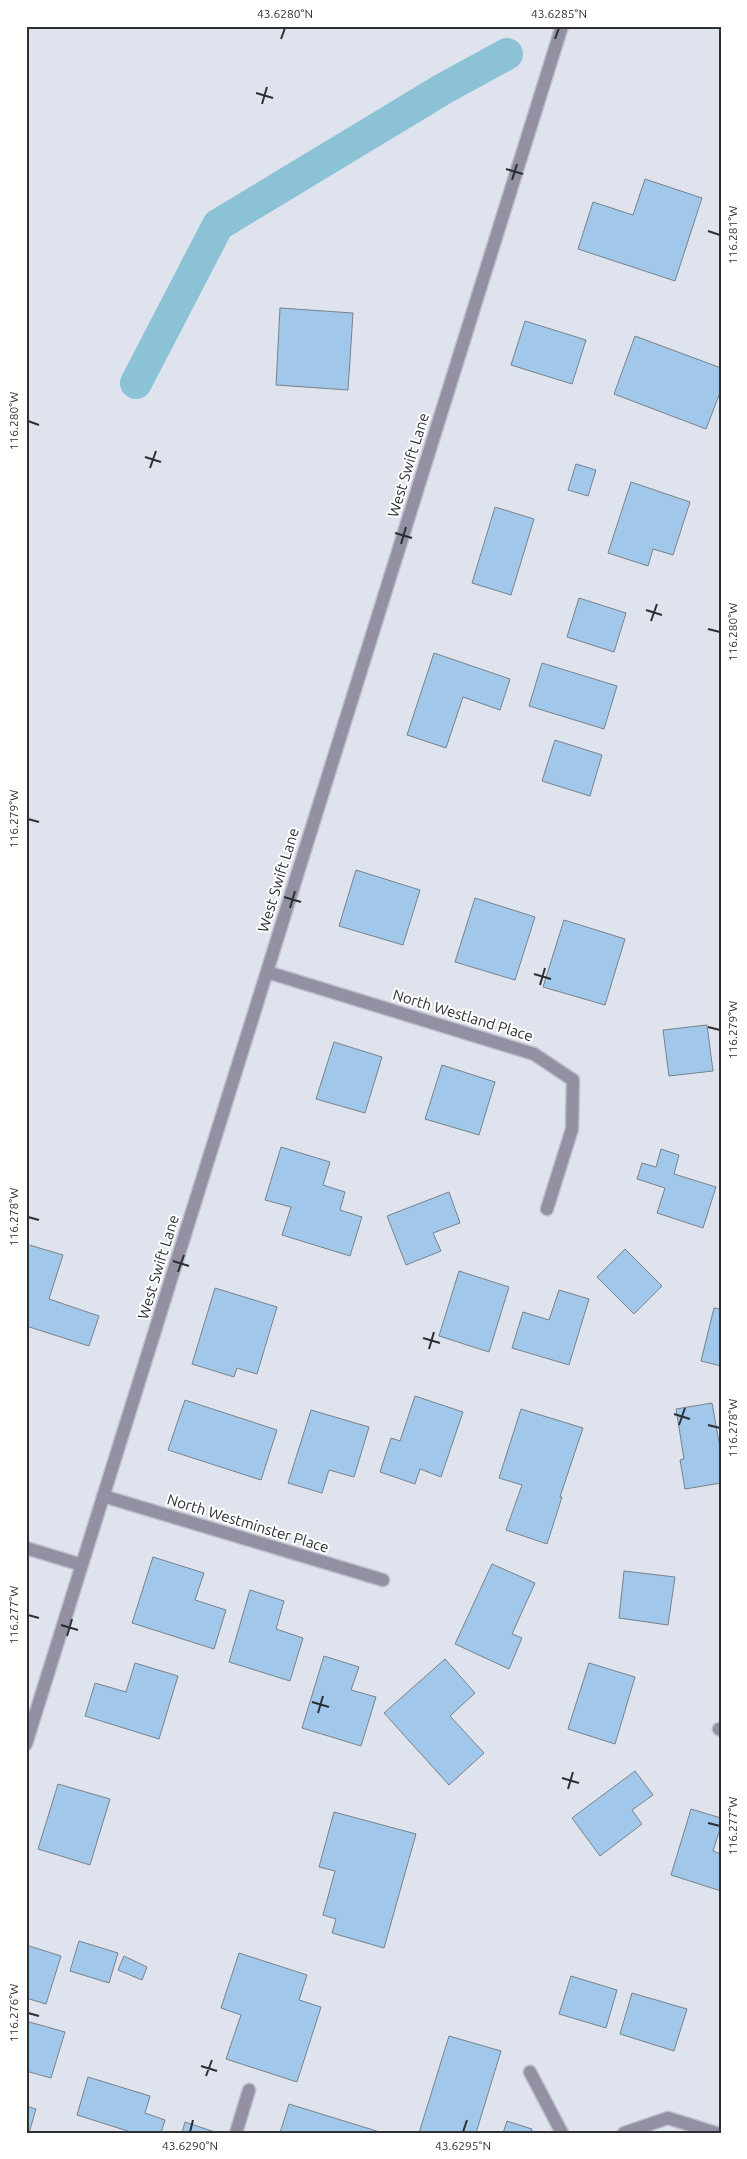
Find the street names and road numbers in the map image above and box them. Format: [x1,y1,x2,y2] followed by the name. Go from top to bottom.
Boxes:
[384,411,432,519] street label: West Swift Lane
[254,826,302,934] street label: West Swift Lane
[391,986,535,1044] street label: North Westland Place
[134,1213,182,1321] street label: West Swift Lane
[165,1490,331,1556] street label: North Westminster Place

